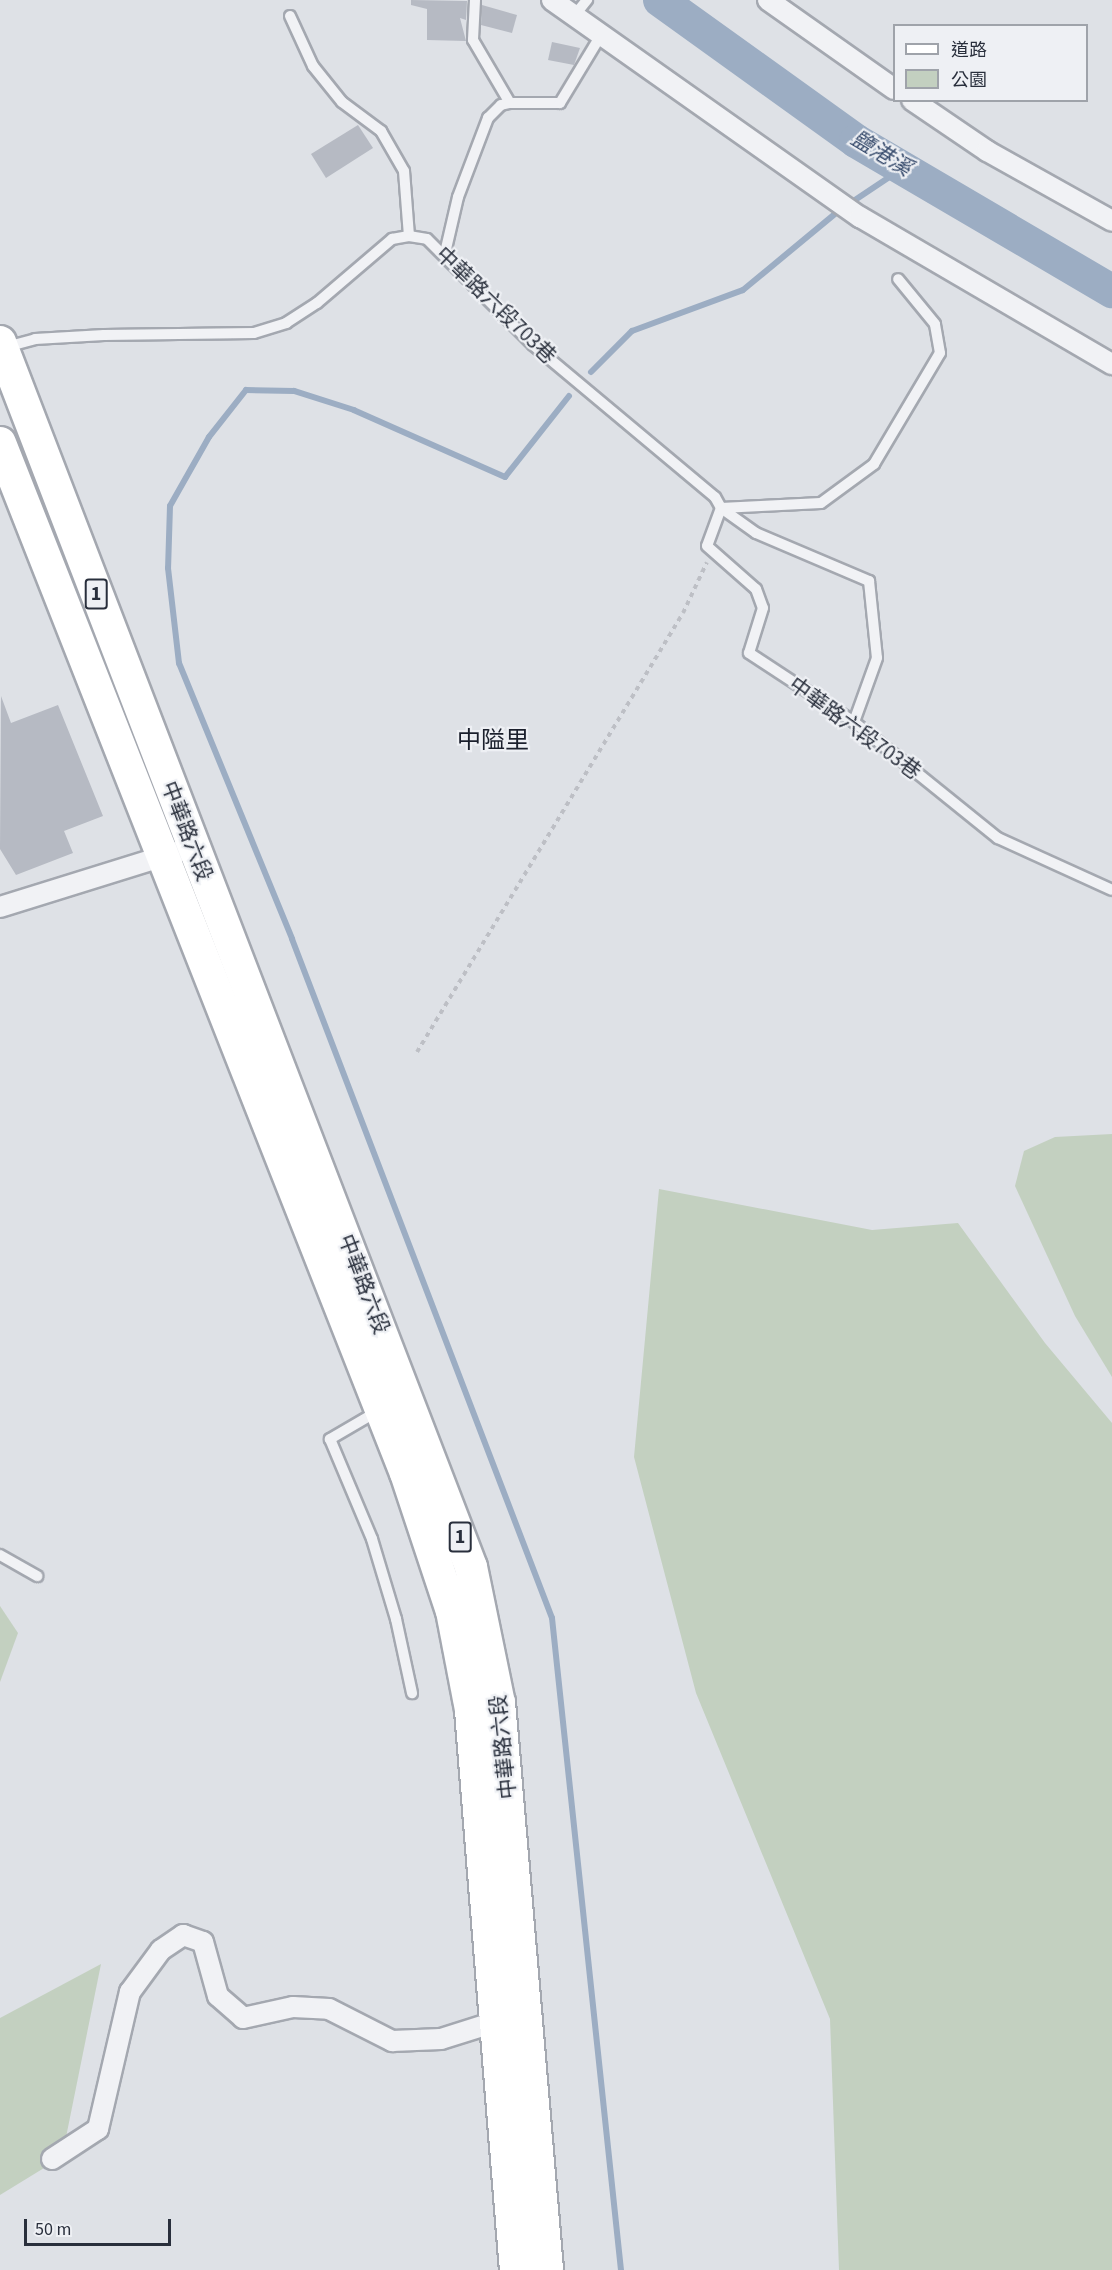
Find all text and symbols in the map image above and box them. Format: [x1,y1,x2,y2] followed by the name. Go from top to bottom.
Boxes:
[893,24,1088,102] legend
[951,38,987,63] text: 道路
[951,68,987,93] text: 公園
[846,126,916,182] water label: 鹽港溪
[431,241,561,369] street label: 中華路六段703巷
[84,577,108,611] road number: 1
[784,672,926,784] street label: 中華路六段703巷
[457,727,529,755] district label: 中隘里
[156,777,218,885] street label: 中華路六段
[333,1230,395,1338] street label: 中華路六段
[448,1520,472,1554] road number: 1
[485,1693,521,1801] street label: 中華路六段
[27,2207,174,2245] scale bar
[35,2217,71,2242] text: 50 m

